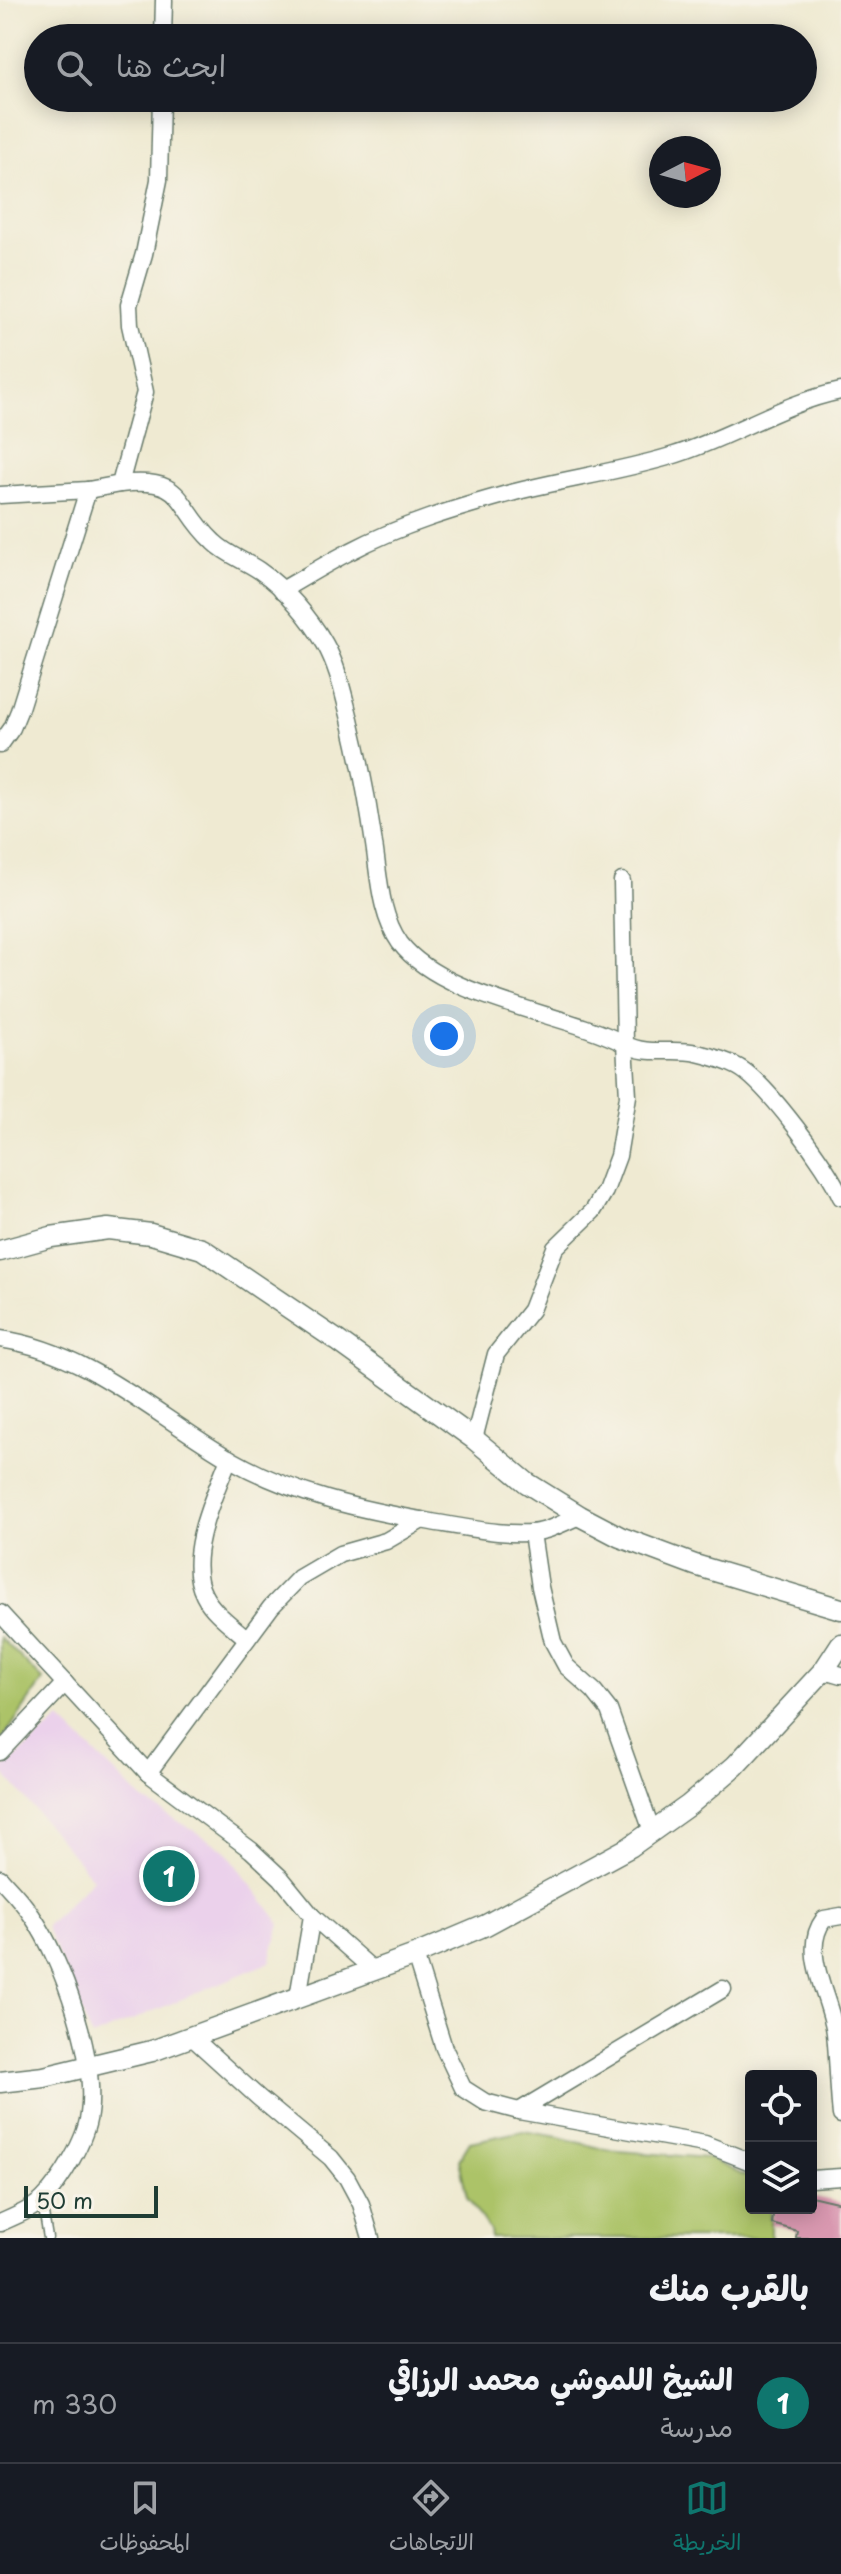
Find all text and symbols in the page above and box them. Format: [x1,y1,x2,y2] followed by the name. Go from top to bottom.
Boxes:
[24,24,817,112] search box
[116,42,226,87] text: ابحث هنا
[52,46,96,90] icon: search
[649,136,721,208] north arrow
[424,1016,464,1056] your location
[143,1846,195,1906] pin: 1
[745,2070,817,2214] map controls
[745,2070,817,2142] button: locate
[745,2142,817,2214] button: layers
[24,2182,158,2218] scale bar
[36,2183,93,2216] text: 50 m
[649,2261,809,2313] text: بالقرب منك
[388,2355,733,2400] text: الشيخ اللموشي محمد الرزاقي
[32,2384,117,2423] text: 330 m
[777,2384,789,2423] text: 1
[661,2407,733,2446] text: مدرسة
[99,2476,190,2562] tab: المحفوظات
[389,2476,474,2562] tab: الاتجاهات
[673,2476,742,2562] tab: الخريطة

